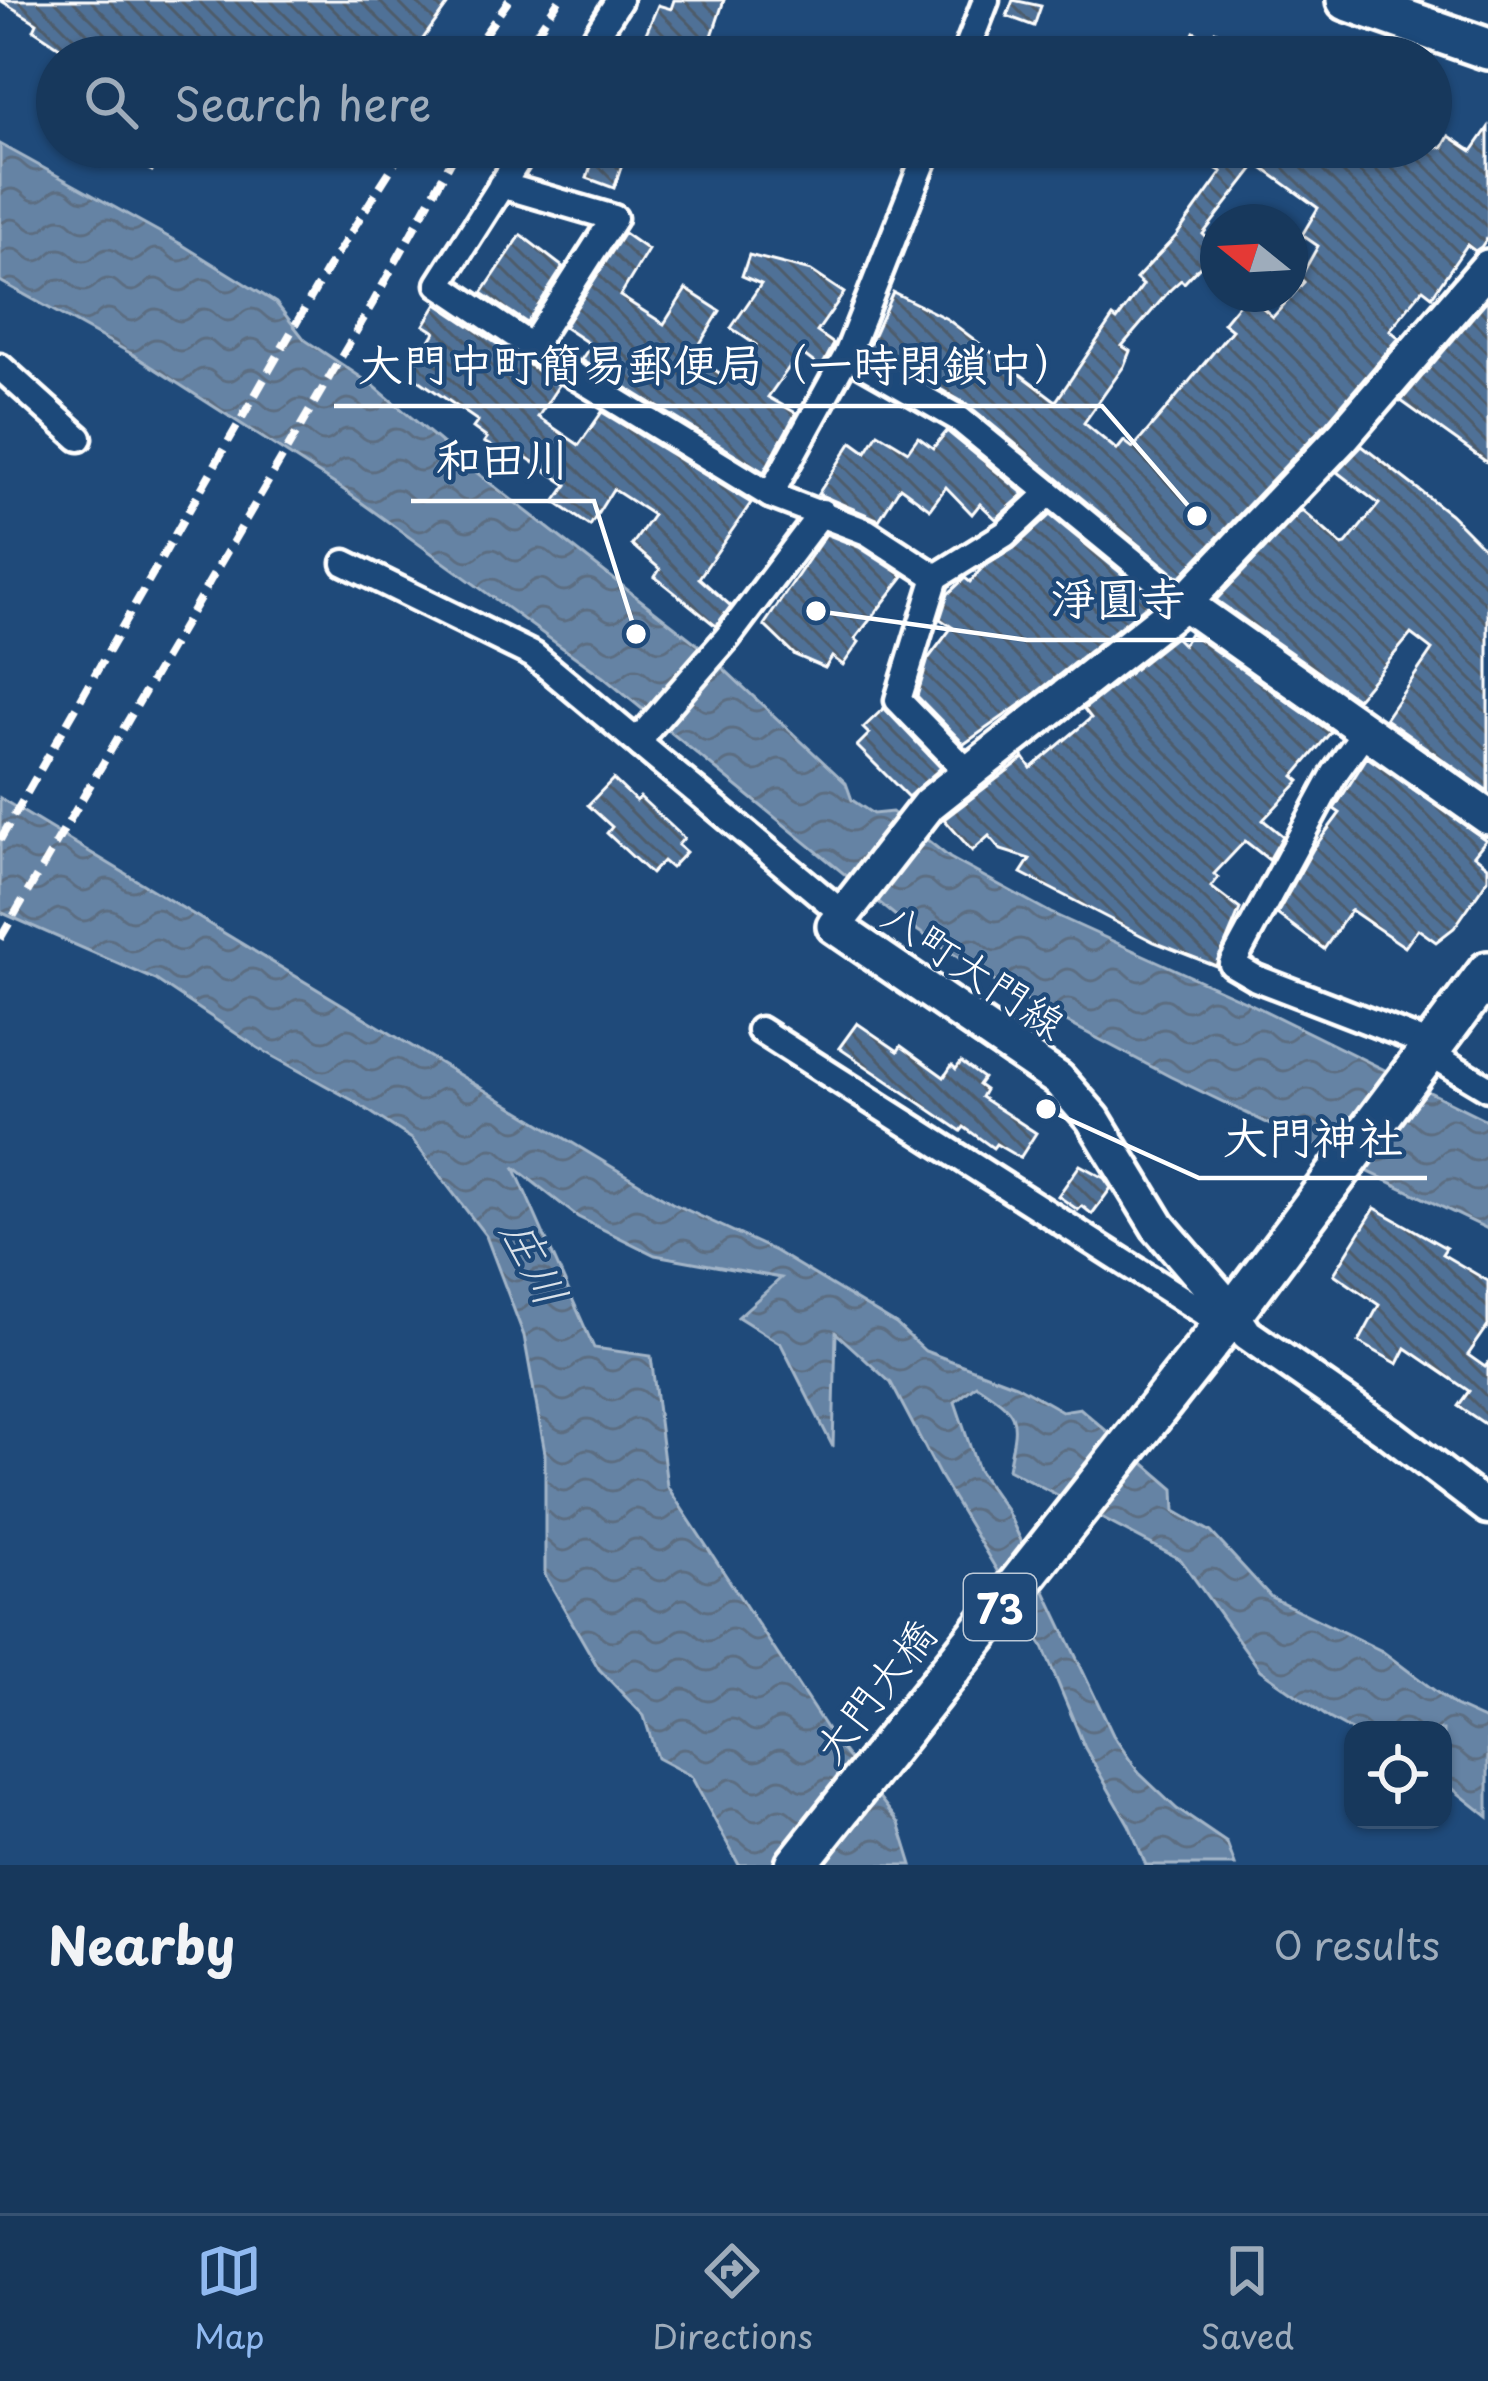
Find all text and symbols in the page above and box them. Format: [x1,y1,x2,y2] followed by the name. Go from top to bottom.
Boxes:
[36,36,1452,168] search box
[174,68,431,136] text: Search here
[78,69,144,135] icon: search
[1200,204,1308,312] north arrow
[334,325,1102,406] callout: 大門中町簡易郵便局（一時閉鎖中）
[358,328,1078,396] text: 大門中町簡易郵便局（一時閉鎖中）
[411,420,594,501] callout: 和田川
[435,423,571,491] text: 和田川
[1027,559,1210,640] callout: 淨圓寺
[1050,562,1186,630] text: 淨圓寺
[870,883,1080,1053] street label: 八町大門線
[1199,1097,1427,1178] callout: 大門神社
[1223,1101,1403,1169] text: 大門神社
[486,1205,588,1317] water label: 庄川
[964,1574,1036,1640] road number: 73
[796,1604,950,1776] street label: 大門大橋
[1344,1721,1452,1829] map controls
[1344,1721,1452,1829] button: locate
[48,1905,235,1982] text: Nearby
[1274,1914,1440,1973] text: 0 results
[194,2238,264,2360] tab: Map
[652,2238,813,2360] tab: Directions
[1200,2238,1294,2360] tab: Saved

